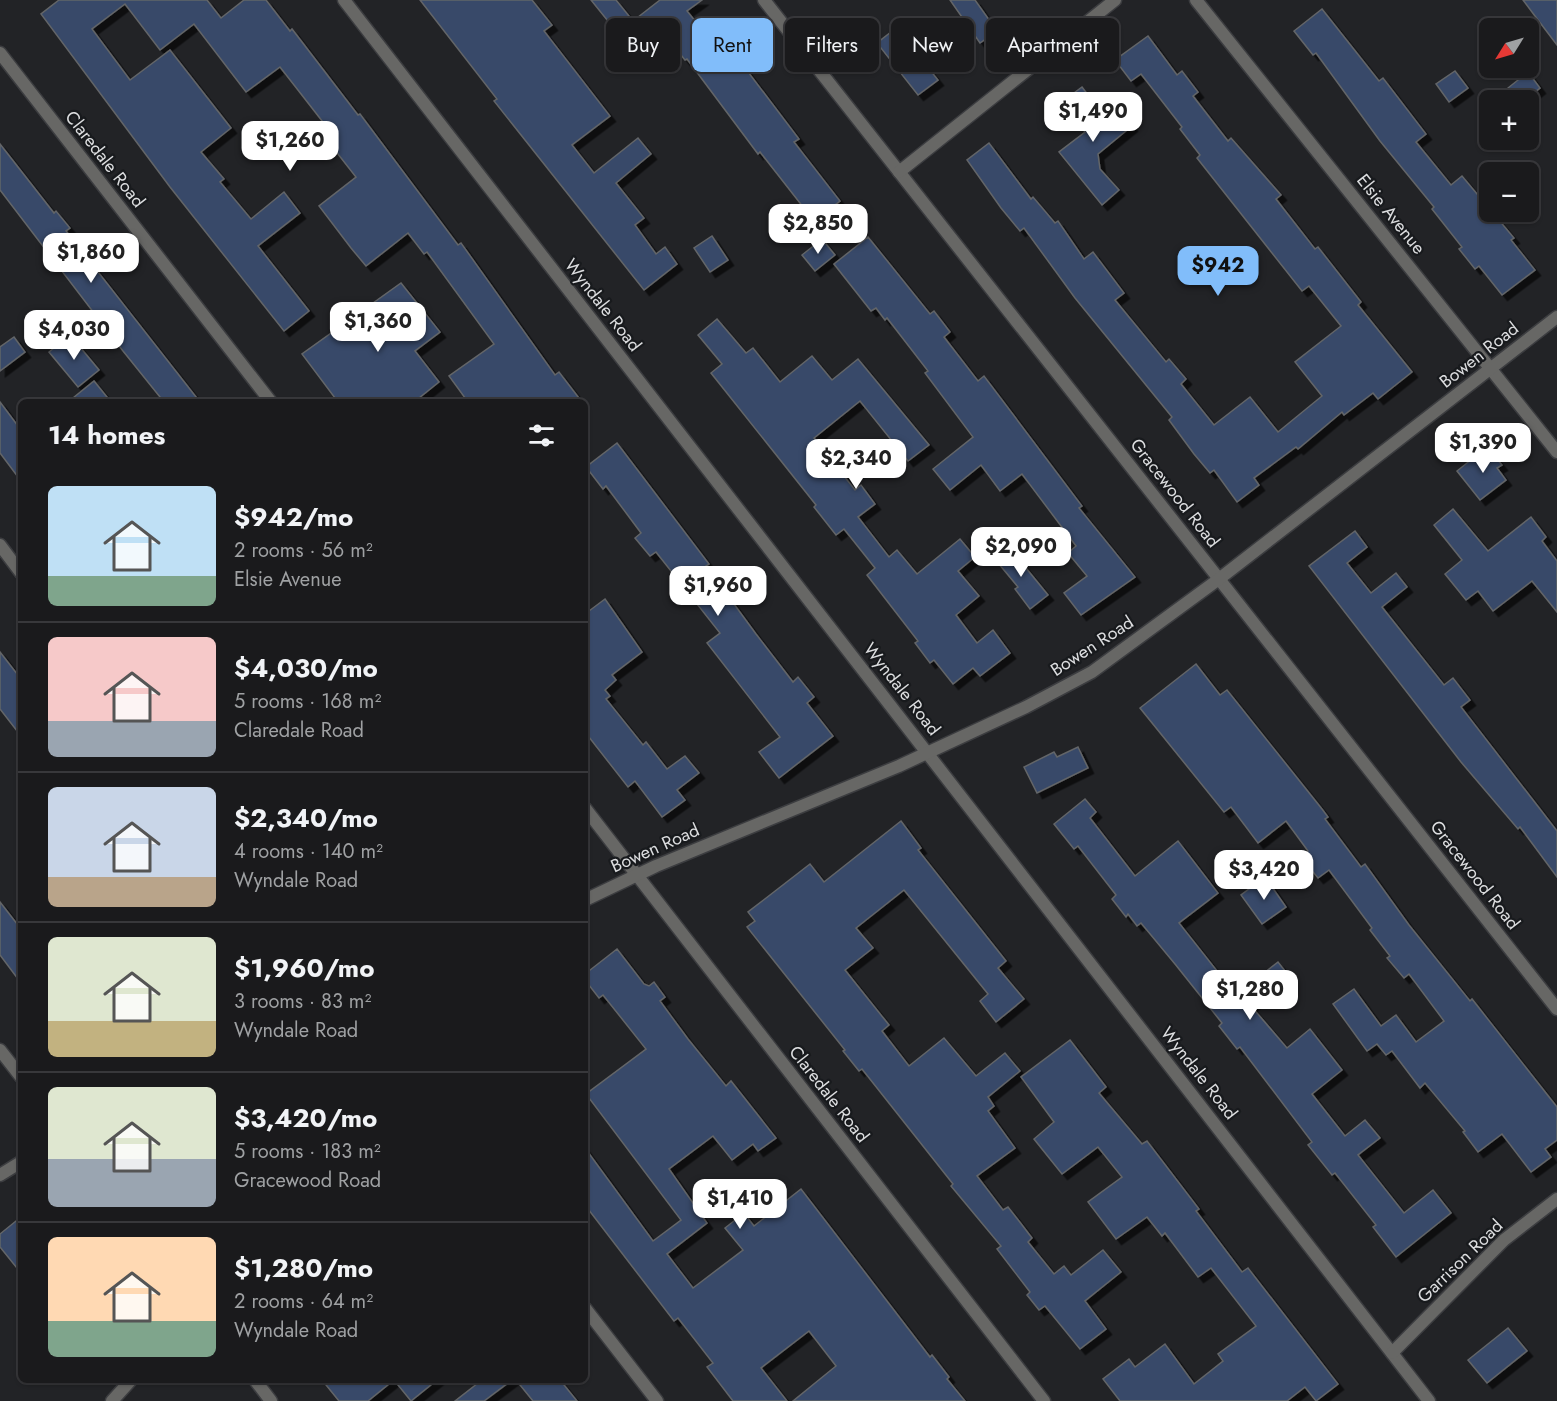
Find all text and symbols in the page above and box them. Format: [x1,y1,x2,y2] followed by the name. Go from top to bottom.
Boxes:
[606,18,680,72] chip: Buy
[692,18,773,72] chip: Rent
[785,18,879,72] chip: Filters
[891,18,974,72] chip: New
[986,18,1119,72] chip: Apartment
[1479,18,1539,78] north arrow
[1479,18,1539,222] map controls
[1479,90,1539,150] button: +
[1044,92,1142,143] pin: $1,490
[1058,97,1128,126] text: $1,490
[59,105,151,213] street label: Claredale Road
[241,121,339,172] pin: $1,260
[256,126,324,155] text: $1,260
[1479,162,1539,222] button: −
[1350,168,1432,260] street label: Elsie Avenue
[769,204,867,255] pin: $2,850
[783,209,853,238] text: $2,850
[42,233,140,284] pin: $1,860
[57,238,125,267] text: $1,860
[1182,246,1254,297] pin: $942
[1192,251,1244,280] text: $942
[558,253,648,357] street label: Wyndale Road
[329,302,427,353] pin: $1,360
[344,307,412,336] text: $1,360
[25,310,123,361] pin: $4,030
[38,315,110,344] text: $4,030
[1434,316,1524,394] street label: Bowen Road
[48,416,165,454] text: 14 homes
[525,419,558,452] icon: filters
[1434,423,1532,474] pin: $1,390
[1449,428,1517,457] text: $1,390
[1124,433,1226,553] street label: Gracewood Road
[807,439,905,490] pin: $2,340
[820,444,892,473] text: $2,340
[234,498,353,536] text: $942/mo
[96,510,168,582] icon: home
[972,527,1070,578] pin: $2,090
[985,532,1057,561] text: $2,090
[234,536,373,565] text: 2 rooms · 56 m²
[234,565,341,594] text: Elsie Avenue
[669,566,767,617] pin: $1,960
[683,571,753,600] text: $1,960
[1045,609,1139,683] street label: Bowen Road
[857,637,947,741] street label: Wyndale Road
[234,649,378,687] text: $4,030/mo
[96,661,168,733] icon: home
[234,687,381,716] text: 5 rooms · 168 m²
[234,716,364,745] text: Claredale Road
[234,799,378,837] text: $2,340/mo
[96,811,168,883] icon: home
[1424,815,1526,935] street label: Gracewood Road
[607,817,703,879] street label: Bowen Road
[234,837,383,866] text: 4 rooms · 140 m²
[1215,850,1313,901] pin: $3,420
[1228,855,1300,884] text: $3,420
[234,866,358,895] text: Wyndale Road
[234,949,374,987] text: $1,960/mo
[96,961,168,1033] icon: home
[1201,970,1299,1021] pin: $1,280
[1216,975,1284,1004] text: $1,280
[234,987,371,1016] text: 3 rooms · 83 m²
[234,1016,358,1045] text: Wyndale Road
[1154,1021,1244,1125] street label: Wyndale Road
[783,1040,875,1148] street label: Claredale Road
[234,1099,377,1137] text: $3,420/mo
[96,1111,168,1183] icon: home
[234,1137,381,1166] text: 5 rooms · 183 m²
[234,1166,381,1195] text: Gracewood Road
[691,1179,789,1230] pin: $1,410
[707,1184,773,1213] text: $1,410
[1411,1213,1509,1309] street label: Garrison Road
[234,1249,373,1287] text: $1,280/mo
[96,1261,168,1333] icon: home
[234,1287,373,1316] text: 2 rooms · 64 m²
[234,1316,358,1345] text: Wyndale Road

